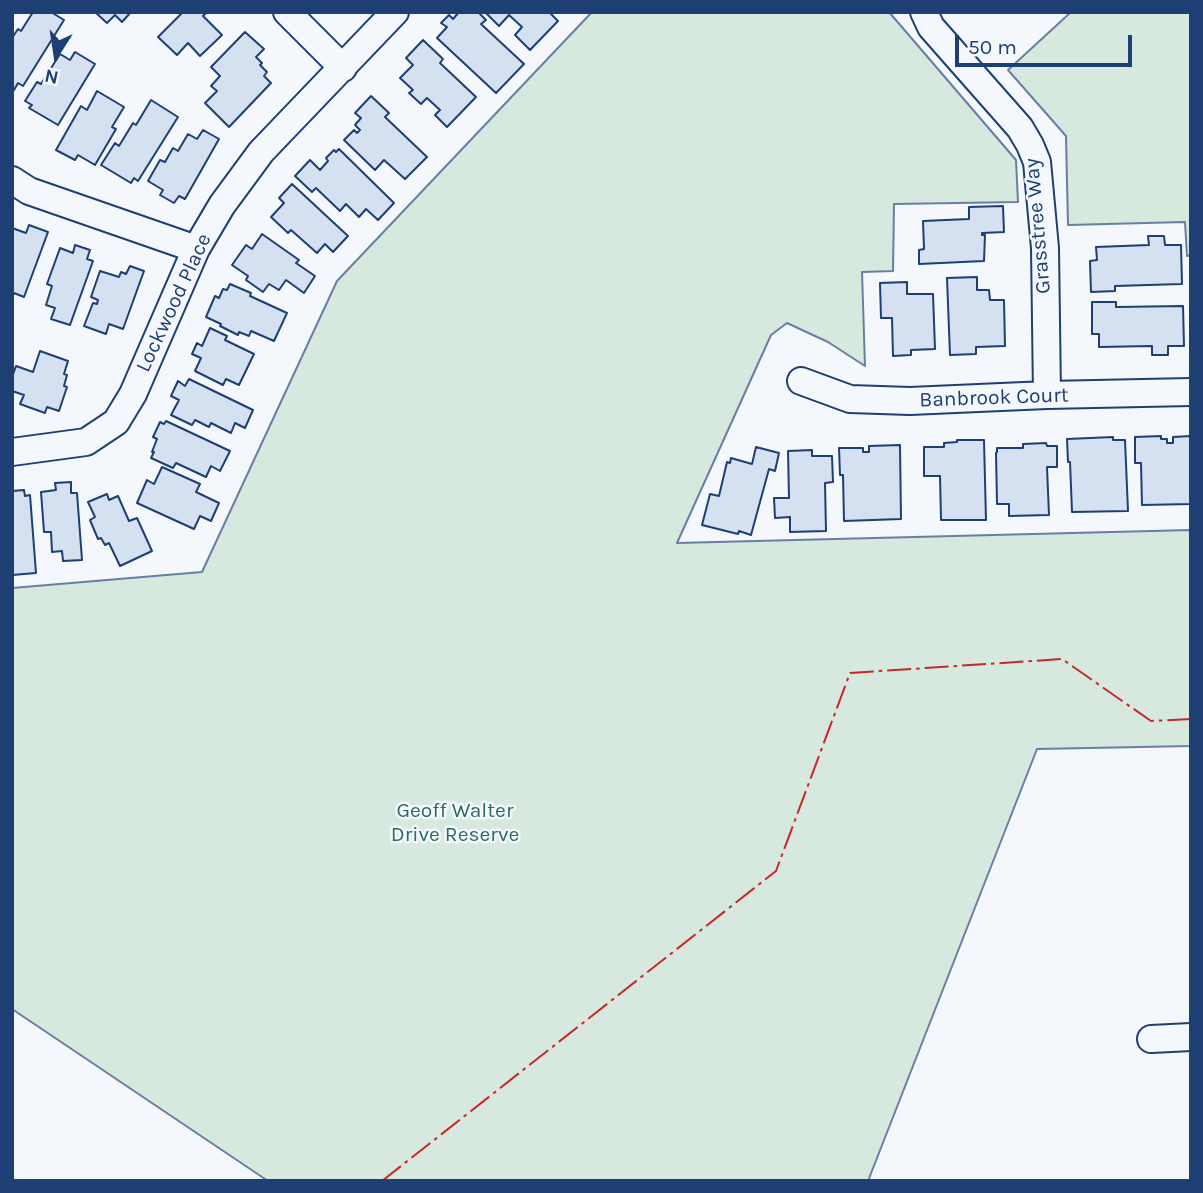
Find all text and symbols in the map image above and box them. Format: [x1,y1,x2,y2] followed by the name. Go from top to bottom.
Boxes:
[21,21,91,91] north arrow
[958,21,1135,65] scale bar
[968,35,1017,59] text: 50 m
[43,64,61,89] text: N
[1020,157,1056,295] street label: Grasstree Way
[131,230,217,376] street label: Lockwood Place
[919,383,1069,413] street label: Banbrook Court
[391,798,519,848] park label: Geoff Walter Drive Reserve

